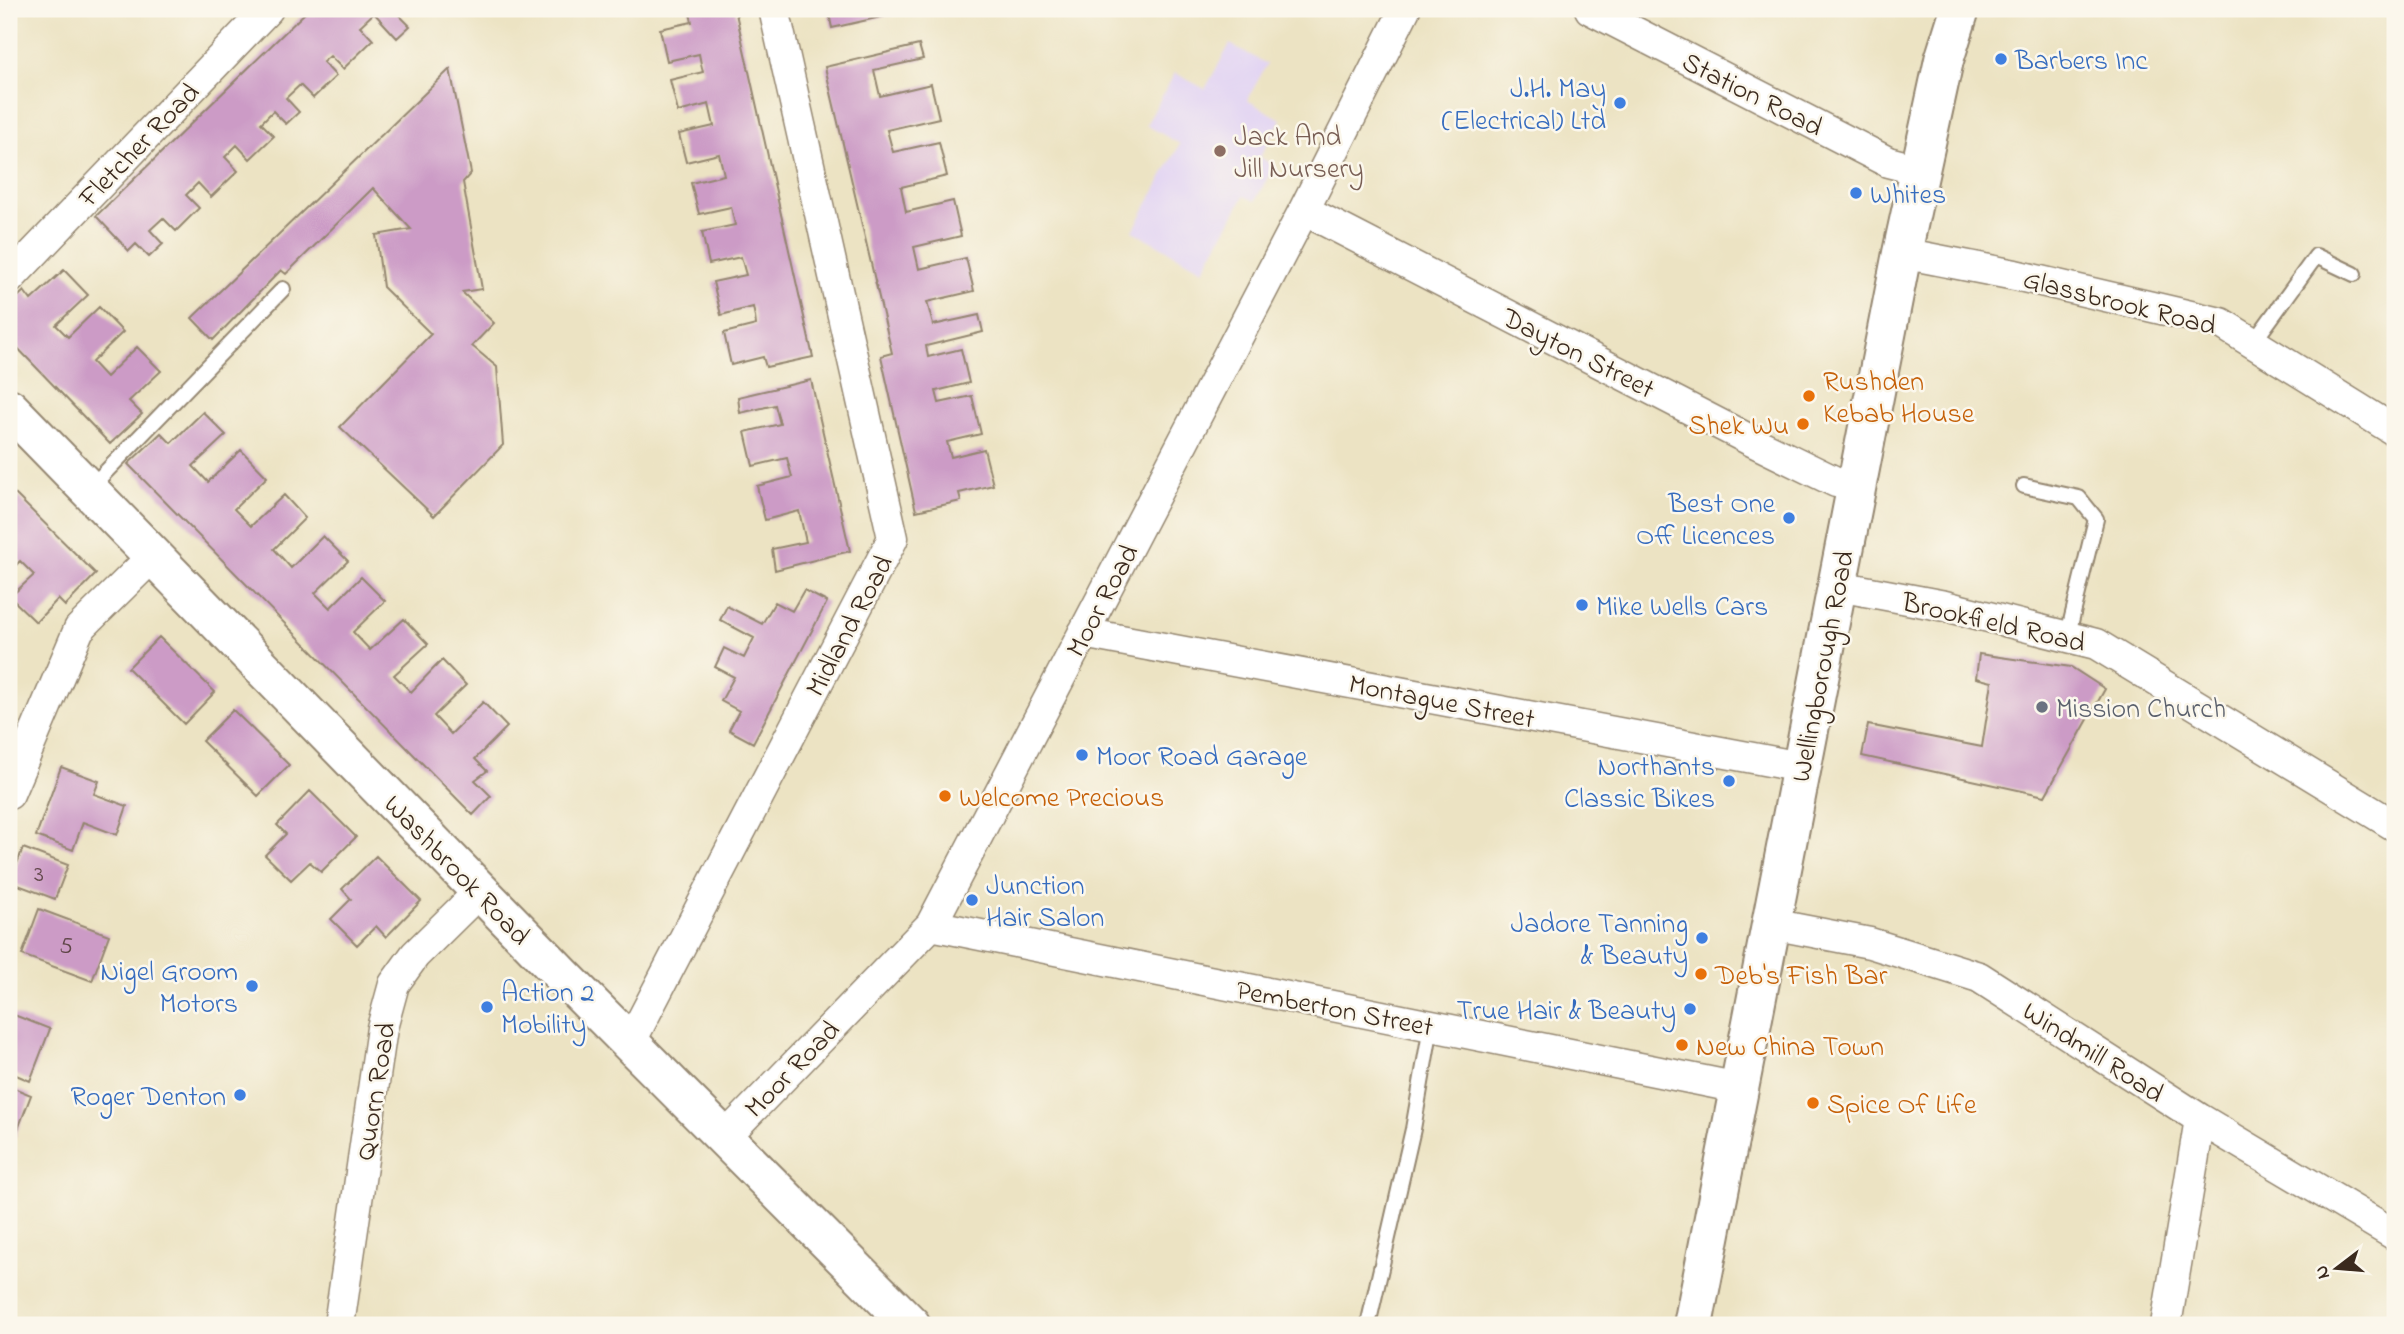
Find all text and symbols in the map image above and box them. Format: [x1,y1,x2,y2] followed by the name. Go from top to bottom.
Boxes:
[2014,42,2148,83] place label: Barbers Inc
[1674,43,1829,149] street label: Station Road
[1993,51,2009,67] marker: Barbers Inc
[1441,70,1606,143] place label: J.H. May (Electrical) Ltd
[70,75,211,219] street label: Fletcher Road
[1612,95,1628,111] marker: J.H. May (Electrical) Ltd
[1234,118,1364,191] place label: Jack And Jill Nursery
[1212,143,1228,159] marker: Jack And Jill Nursery
[1870,176,1946,217] place label: Whites
[1848,185,1864,201] marker: Whites
[2018,261,2220,348] street label: Glassbrook Road
[1493,299,1661,411] street label: Dayton Street
[1823,363,1975,436] place label: Rushden Kebab House
[1801,388,1817,404] marker: Rushden Kebab House
[1688,407,1789,448] place label: Shek Wu
[1795,416,1811,432] marker: Shek Wu
[1636,485,1775,558] place label: Best One Off Licences
[1781,510,1797,526] marker: Best One Off Licences
[1057,538,1151,665] street label: Moor Road
[1782,547,1867,786] street label: Wellingborough Road
[797,548,906,705] street label: Midland Road
[1897,583,2089,665] street label: Brookfield Road
[1596,588,1768,629] place label: Mike Wells Cars
[1574,597,1590,613] marker: Mike Wells Cars
[1345,665,1538,742] street label: Montague Street
[2056,690,2226,731] place label: Mission Church
[2034,699,2050,715] marker: Mission Church
[1096,738,1308,779] place label: Moor Road Garage
[1074,747,1090,763] marker: Moor Road Garage
[1564,748,1715,821] place label: Northants Classic Bikes
[1721,773,1737,789] marker: Northants Classic Bikes
[959,779,1164,820] place label: Welcome Precious
[373,787,539,956] street label: Washbrook Road
[937,788,953,804] marker: Welcome Precious
[34,858,44,893] house number: 3
[986,867,1104,940] place label: Junction Hair Salon
[964,892,980,908] marker: Junction Hair Salon
[1510,905,1688,978] place label: Jadore Tanning & Beauty
[59,930,73,965] house number: 5
[1694,930,1710,946] marker: Jadore Tanning & Beauty
[100,953,238,1026] place label: Nigel Groom Motors
[1714,957,1888,998] place label: Deb's Fish Bar
[1693,966,1709,982] marker: Deb's Fish Bar
[1232,971,1436,1050] street label: Pemberton Street
[501,974,594,1047] place label: Action 2 Mobility
[244,978,260,994] marker: Nigel Groom Motors
[1456,992,1676,1033] place label: True Hair & Beauty
[2013,993,2171,1115] street label: Windmill Road
[479,999,495,1015] marker: Action 2 Mobility
[1682,1001,1698,1017] marker: True Hair & Beauty
[736,1012,851,1129] street label: Moor Road
[346,1019,409,1163] street label: Quorn Road
[1696,1028,1884,1069] place label: New China Town
[1674,1037,1690,1053] marker: New China Town
[70,1078,226,1119] place label: Roger Denton
[1827,1086,1977,1127] place label: Spice Of Life
[232,1087,248,1103] marker: Roger Denton
[1805,1095,1821,1111] marker: Spice Of Life
[2302,1232,2372,1302] north arrow
[2308,1262,2338,1282] text: N

